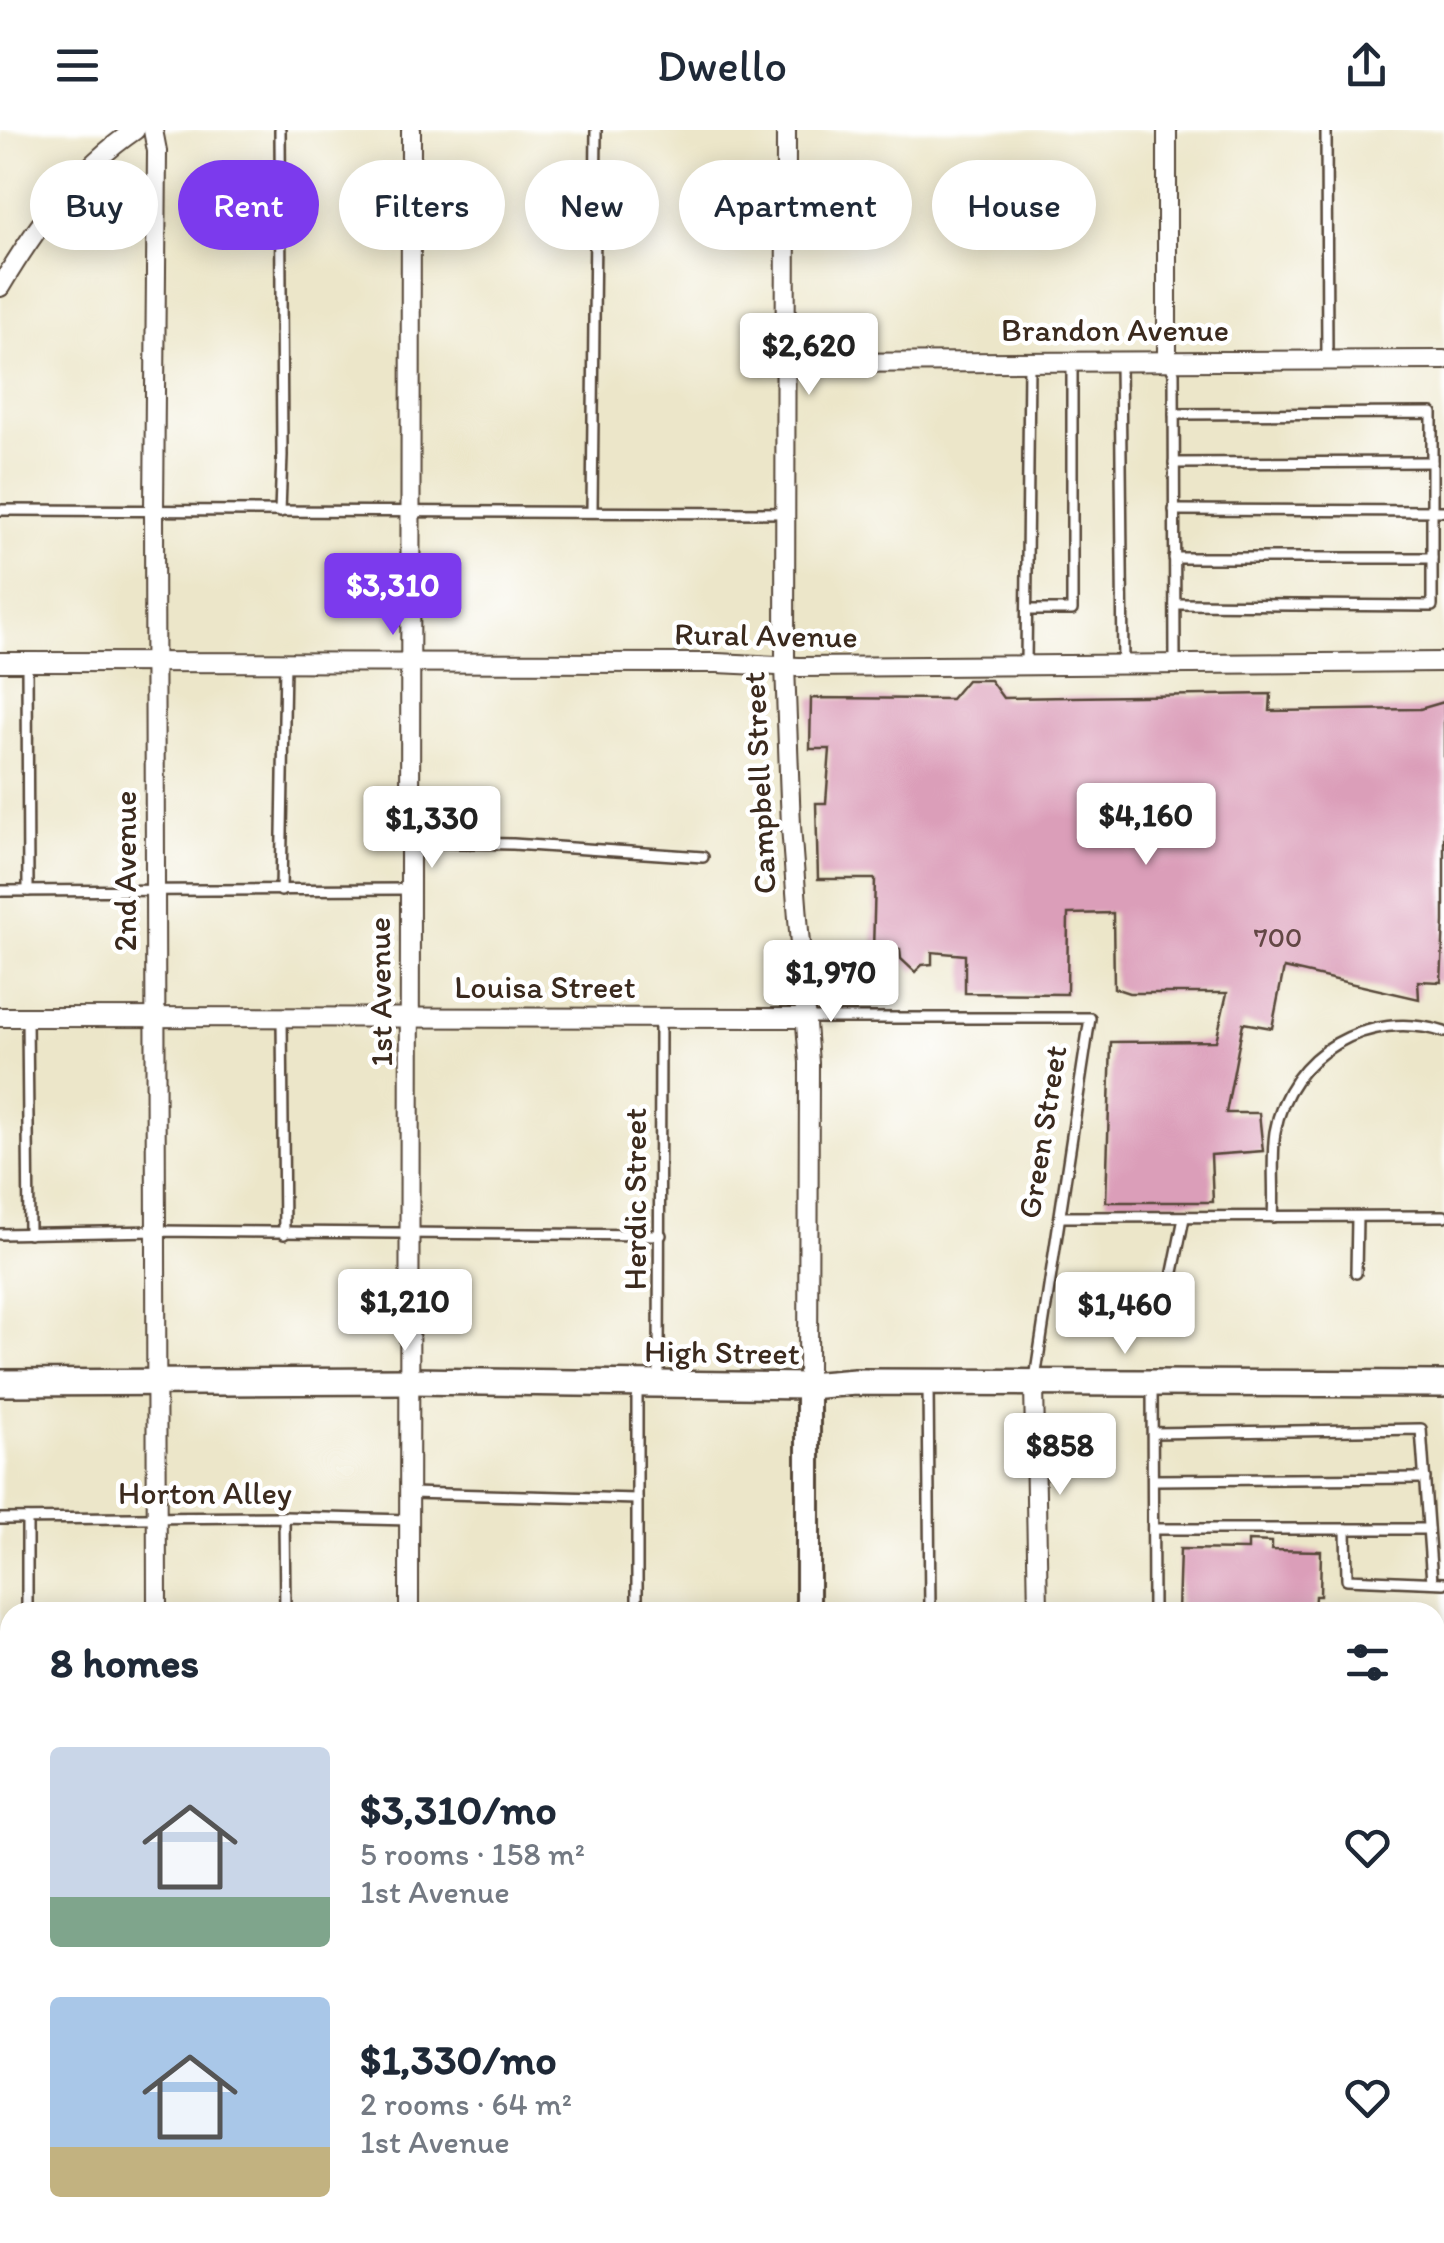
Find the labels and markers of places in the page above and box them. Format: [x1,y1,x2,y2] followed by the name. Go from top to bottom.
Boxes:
[728,313,890,398] pin: $2,620
[312,553,474,638] pin: $3,310
[1065,783,1227,868] pin: $4,160
[351,786,513,871] pin: $1,330
[750,940,912,1025] pin: $1,970
[324,1269,486,1354] pin: $1,210
[1044,1272,1206,1357] pin: $1,460
[1001,1413,1119,1498] pin: $858

